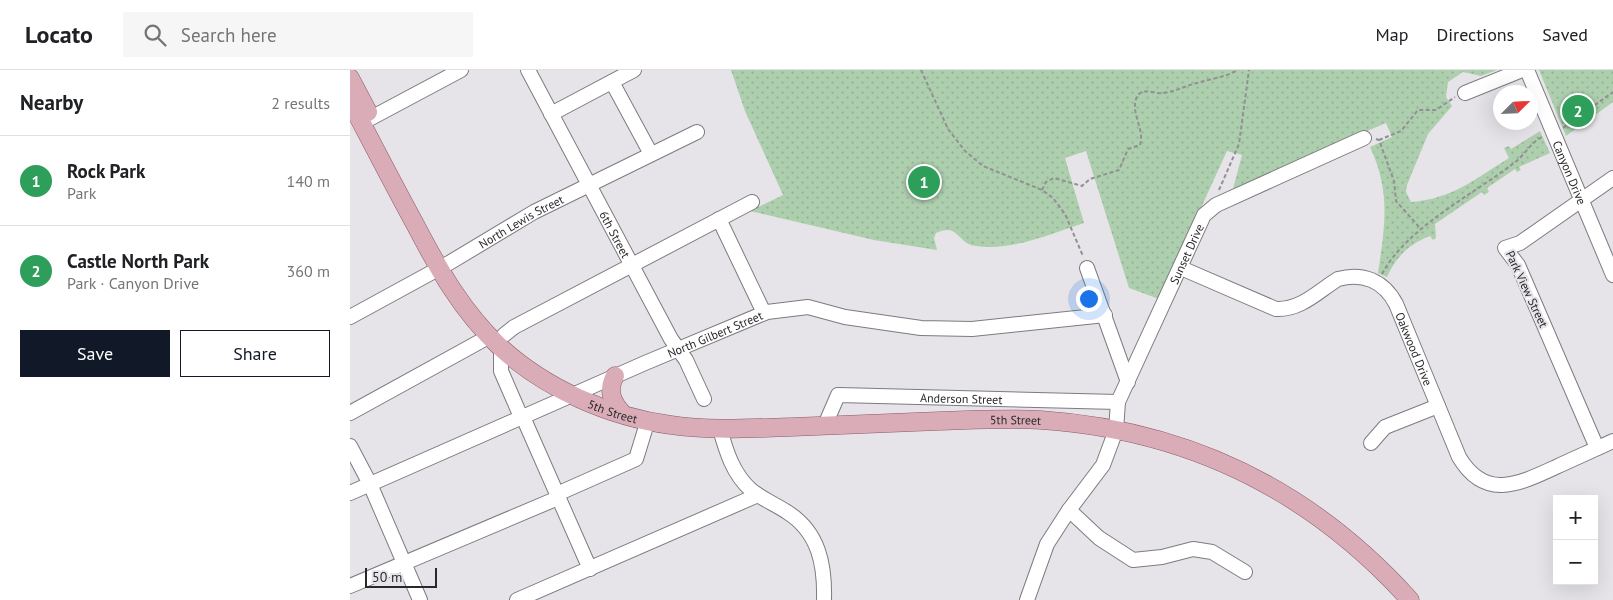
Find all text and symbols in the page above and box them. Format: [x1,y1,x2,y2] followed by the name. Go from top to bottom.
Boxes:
[123,12,473,57] search box
[25,19,93,50] text: Locato
[141,21,169,49] icon: search
[181,23,277,47] text: Search here
[1376,23,1408,46] text: Map
[1436,23,1514,46] text: Directions
[1542,23,1588,46] text: Saved
[1493,85,1538,130] north arrow
[20,89,83,116] text: Nearby
[1562,92,1594,130] pin: 2
[271,93,330,113] text: 2 results
[1550,138,1590,207] street label: Canyon Drive
[67,159,145,183] text: Rock Park
[908,163,940,201] pin: 1
[31,171,41,191] text: 1
[287,171,330,191] text: 140 m
[67,183,96,203] text: Park
[476,191,566,251] street label: North Lewis Street
[597,208,634,260] street label: 6th Street
[1166,221,1207,286] street label: Sunset Drive
[1503,248,1551,330] street label: Park View Street
[67,249,209,273] text: Castle North Park
[31,261,41,281] text: 2
[287,261,330,281] text: 360 m
[67,273,199,293] text: Park · Canyon Drive
[1076,286,1102,312] your location
[665,307,765,360] street label: North Gilbert Street
[1393,310,1436,388] street label: Oakwood Drive
[20,330,170,377] button: Save
[180,330,330,377] button: Share
[920,390,1003,407] street label: Anderson Street
[586,396,639,426] street label: 5th Street
[990,412,1042,427] street label: 5th Street
[1553,495,1598,585] map controls
[1553,495,1598,540] button: +
[1553,540,1598,585] button: −
[365,565,438,588] scale bar
[372,568,402,586] text: 50 m

